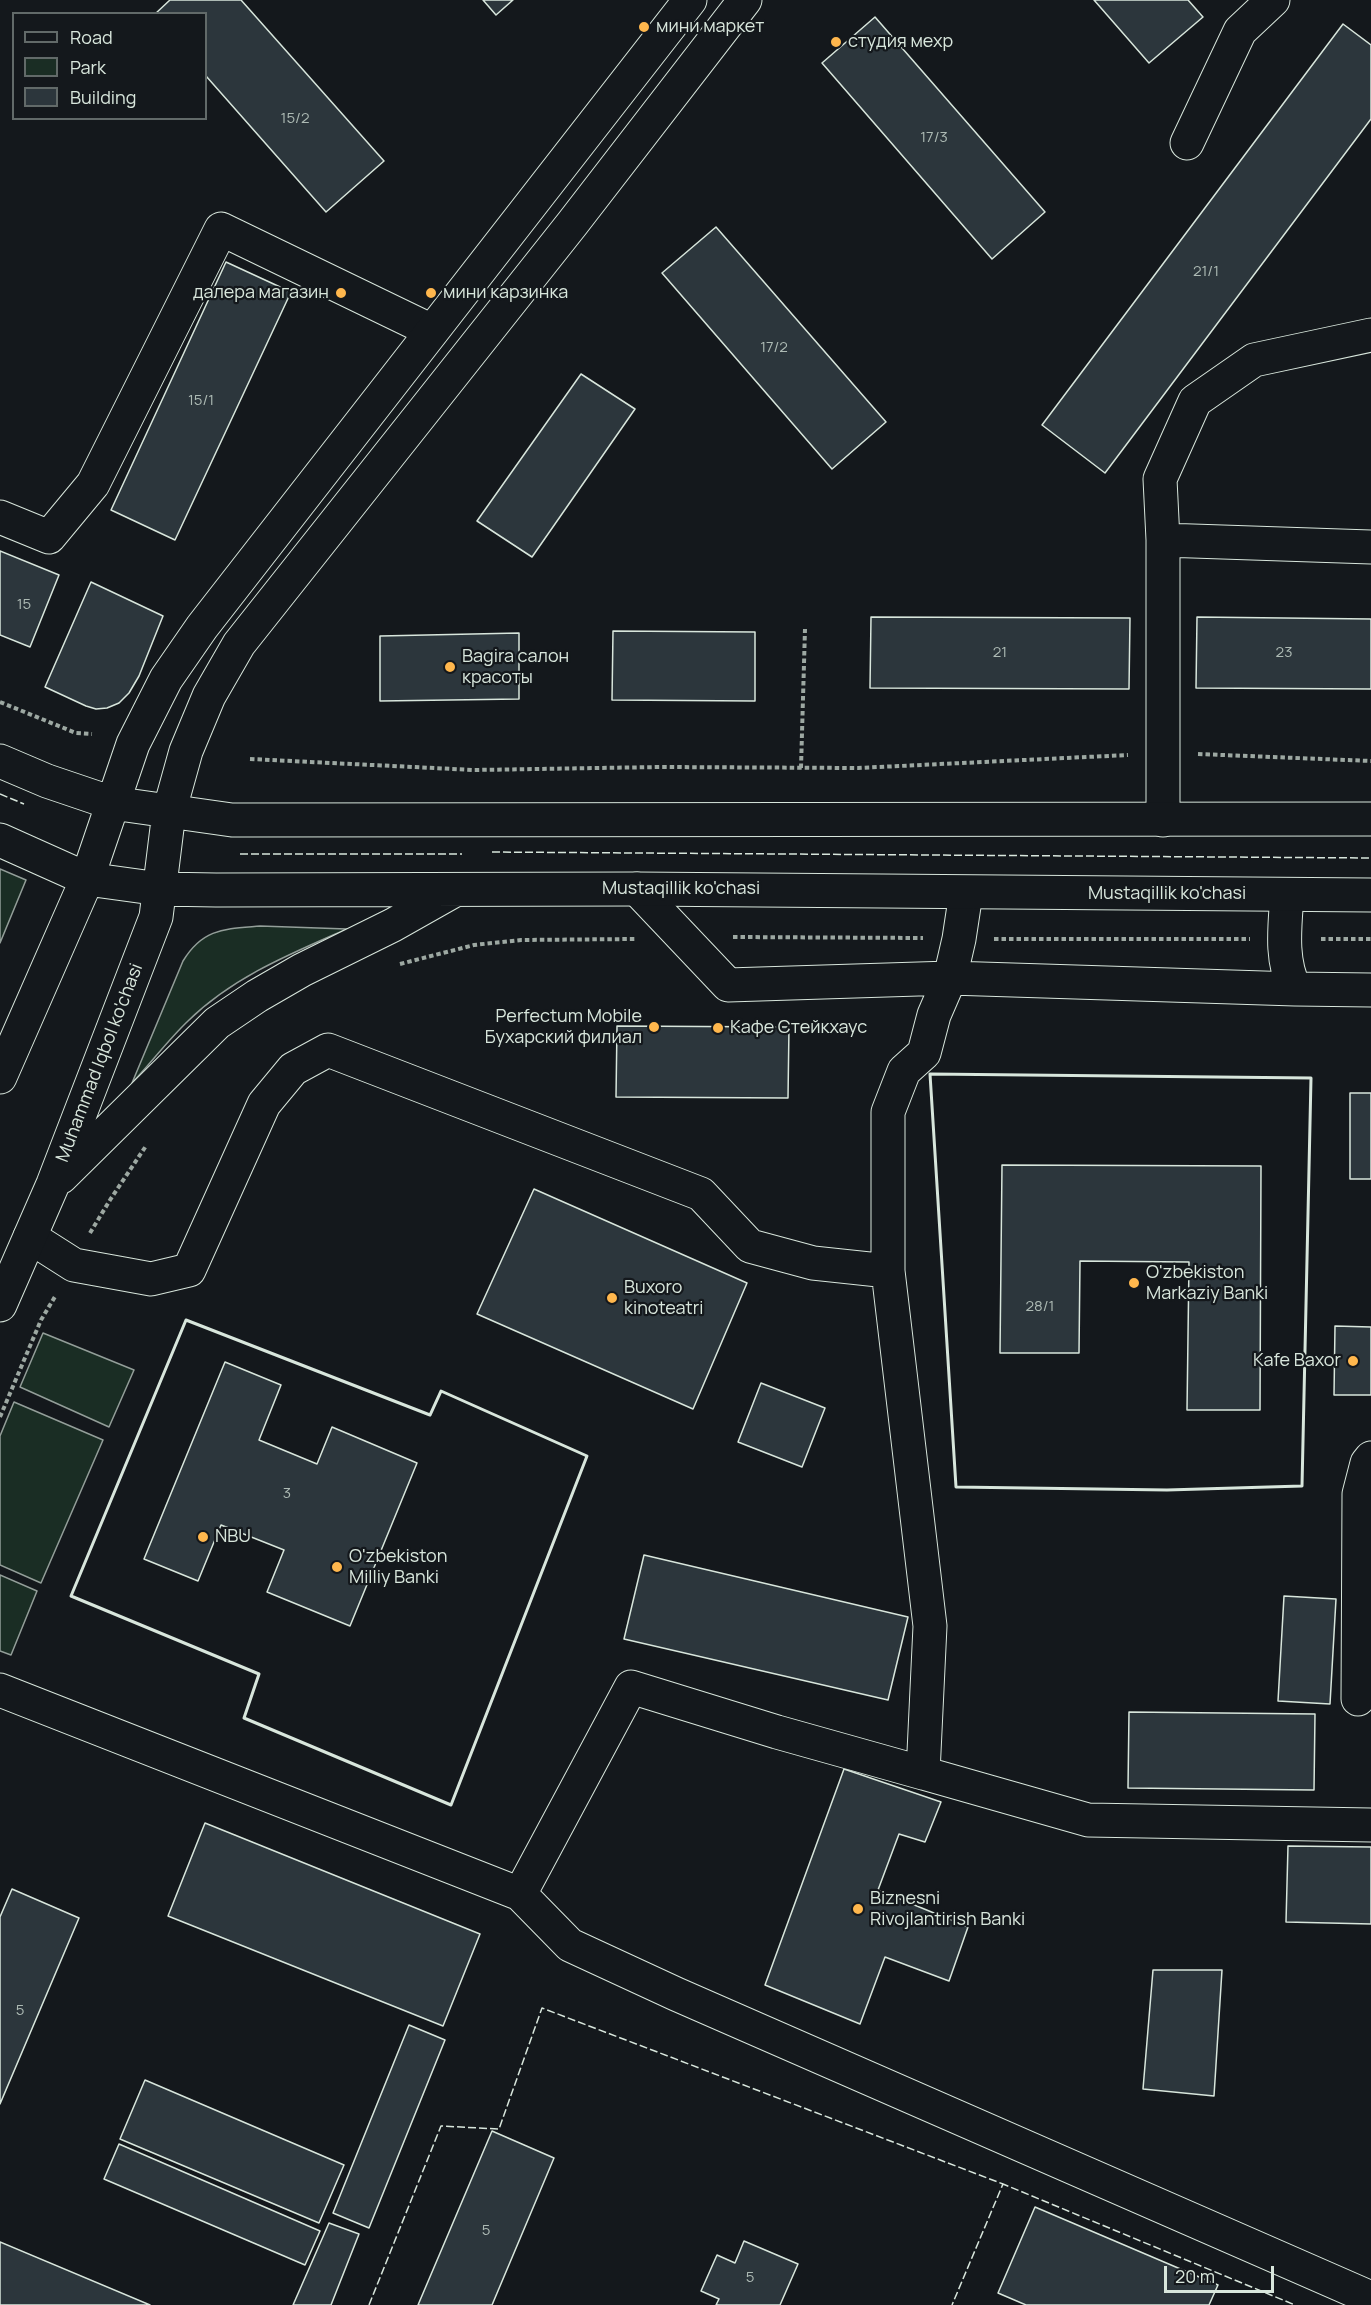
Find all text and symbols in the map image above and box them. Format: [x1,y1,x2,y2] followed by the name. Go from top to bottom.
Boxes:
[12,12,207,120] legend
[656,16,764,38] place label: мини маркет
[637,20,651,34] marker: мини маркет
[70,25,113,49] text: Road
[848,31,953,53] place label: студия мехр
[829,35,843,49] marker: студия мехр
[70,55,106,79] text: Park
[70,85,136,109] text: Building
[281,110,309,128] house number: 15/2
[920,129,948,147] house number: 17/3
[1193,263,1219,281] house number: 21/1
[193,282,329,304] place label: далера магазин
[443,282,568,304] place label: мини карзинка
[334,286,348,300] marker: далера магазин
[424,286,438,300] marker: мини карзинка
[760,339,788,357] house number: 17/2
[188,392,214,410] house number: 15/1
[17,596,31,614] house number: 15
[993,644,1007,662] house number: 21
[1276,644,1292,662] house number: 23
[462,646,569,688] place label: Bagira салон красоты
[443,660,457,674] marker: Bagira салон красоты
[602,878,760,900] street label: Mustaqillik ko'chasi
[1088,883,1246,905] street label: Mustaqillik ko'chasi
[52,961,148,1165] street label: Muhammad Iqbol ko'chasi
[485,1006,642,1048] place label: Perfectum Mobile Бухарский филиал
[730,1017,867,1039] place label: Кафе Стейкхаус
[647,1020,661,1034] marker: Perfectum Mobile Бухарский филиал
[711,1021,725,1035] marker: Кафе Стейкхаус
[1146,1262,1268,1304] place label: O'zbekiston Markaziy Banki
[1127,1276,1141,1290] marker: O'zbekiston Markaziy Banki
[624,1277,703,1320] place label: Buxoro kinoteatri
[605,1291,619,1305] marker: Buxoro kinoteatri
[1026,1298,1054,1316] house number: 28/1
[1253,1350,1341,1372] place label: Kafe Baxor
[1346,1354,1360,1368] marker: Kafe Baxor
[283,1485,291,1503] house number: 3
[215,1526,251,1548] place label: NBU
[196,1530,210,1544] marker: NBU
[349,1546,447,1588] place label: O'zbekiston Milliy Banki
[330,1560,344,1574] marker: O'zbekiston Milliy Banki
[870,1888,1025,1930] place label: Biznesni Rivojlantirish Banki
[851,1902,865,1916] marker: Biznesni Rivojlantirish Banki
[16,2002,24,2020] house number: 5
[482,2222,490,2240] house number: 5
[1167,2254,1276,2292] scale bar
[1175,2264,1215,2288] text: 20 m
[746,2269,754,2287] house number: 5

